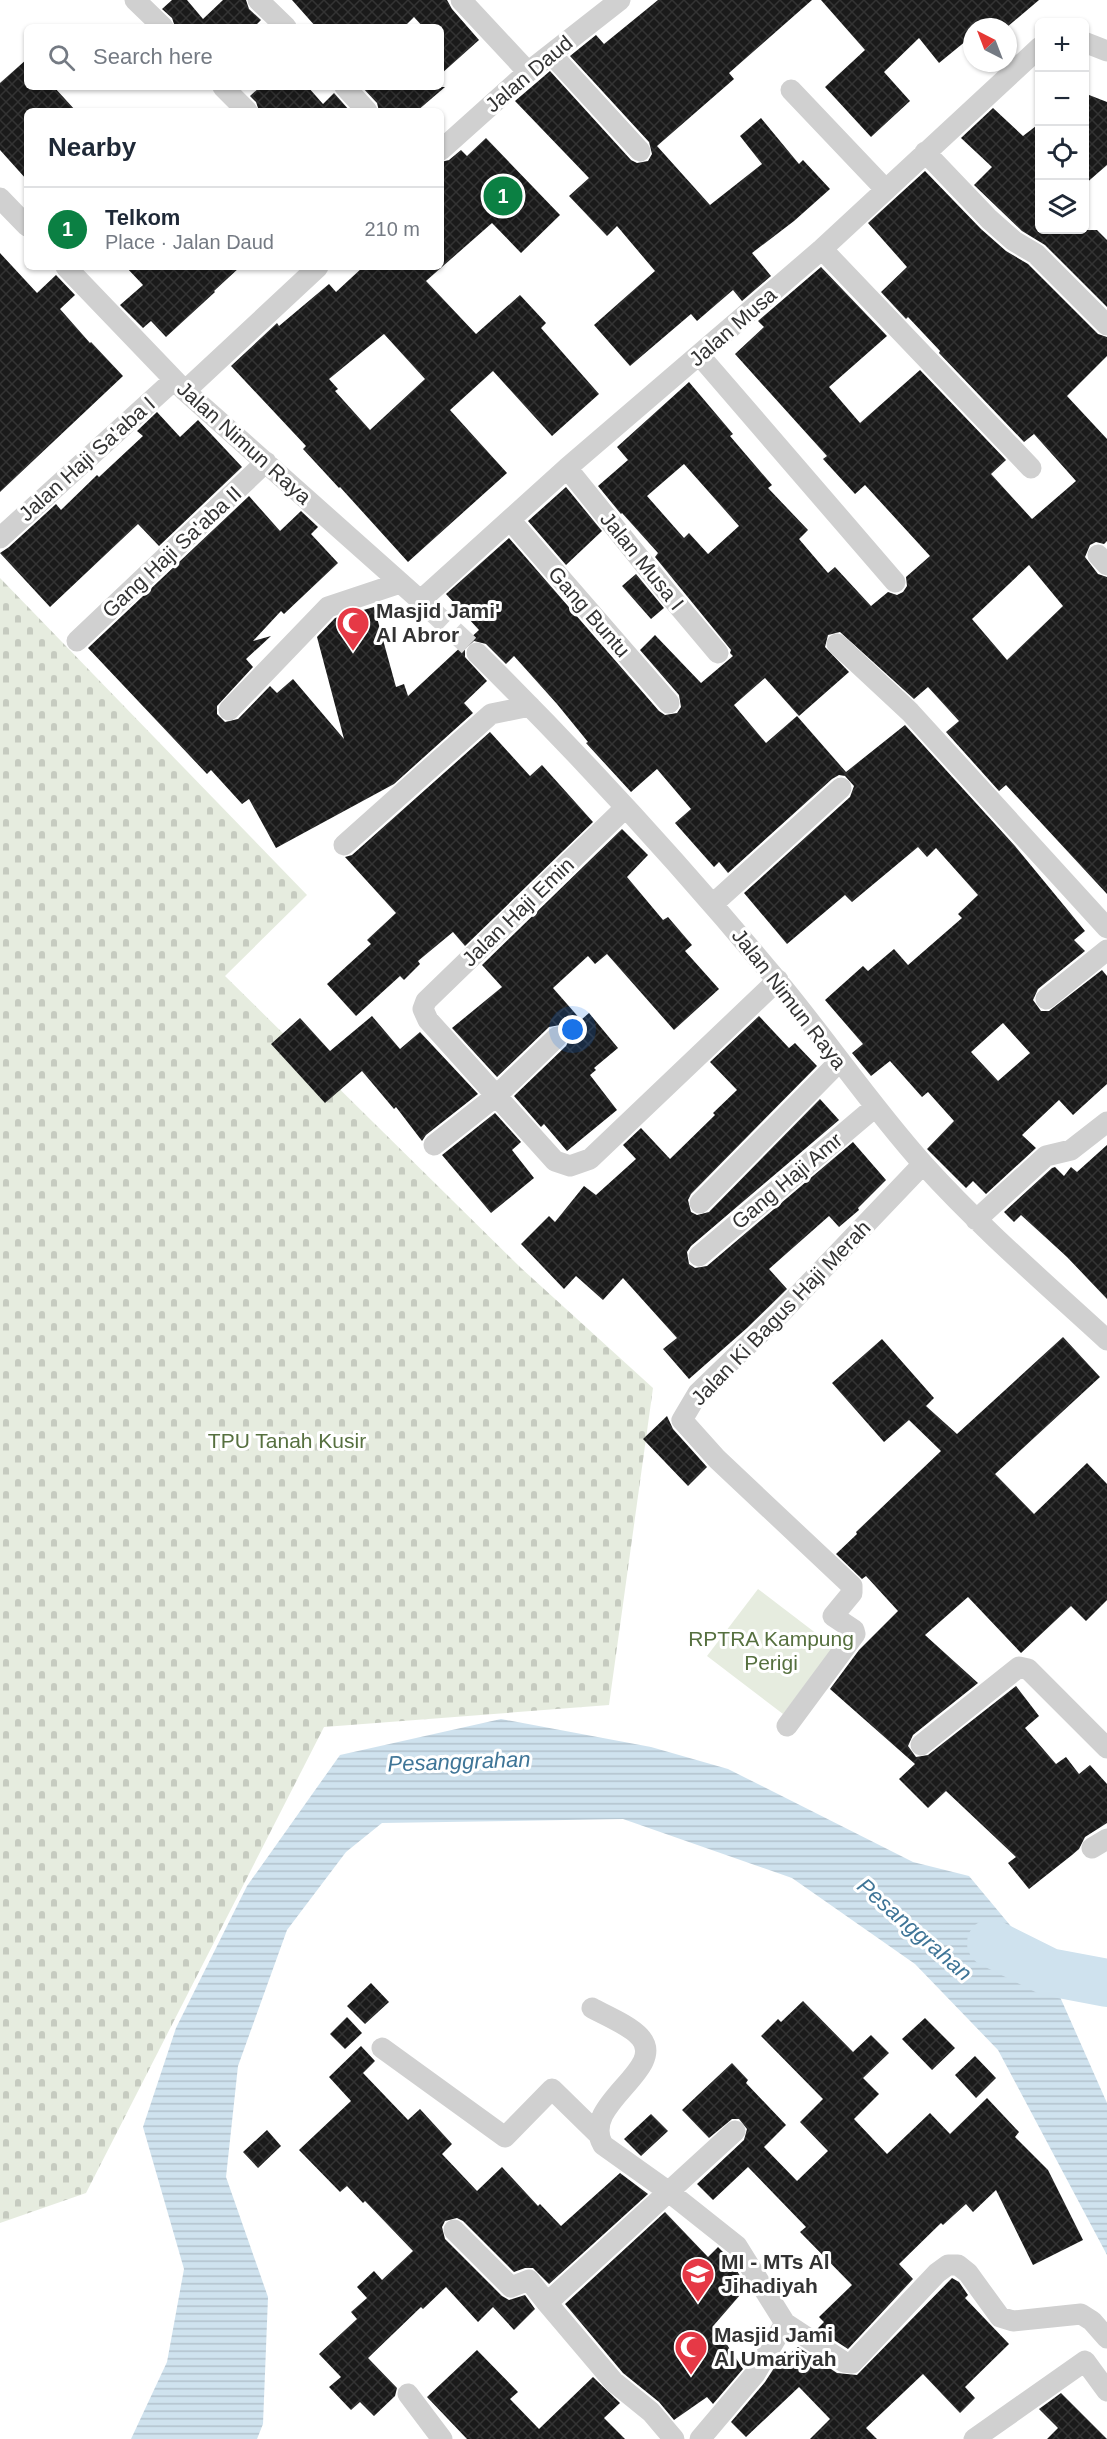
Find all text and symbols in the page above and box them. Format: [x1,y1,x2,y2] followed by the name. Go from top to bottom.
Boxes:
[963,18,1017,72] north arrow
[1035,18,1089,234] map controls
[1035,18,1089,72] button: +
[24,24,444,90] search box
[481,31,577,117] street label: Jalan Daud
[45,41,78,74] icon: search
[93,44,213,69] text: Search here
[1035,72,1089,126] button: −
[1035,126,1089,180] button: locate
[48,132,136,162] text: Nearby
[484,174,522,218] pin: 1
[1035,180,1089,234] button: layers
[105,205,180,230] text: Telkom
[62,218,73,240] text: 1
[364,218,420,240] text: 210 m
[105,231,274,253] text: Place · Jalan Daud
[685,283,781,371] street label: Jalan Musa
[173,377,316,509] street label: Jalan Nimun Raya
[14,392,159,526] street label: Jalan Haji Sa'aba I
[97,481,246,622] street label: Gang Haji Sa'aba II
[596,507,689,614] street label: Jalan Musa I
[544,562,635,662] street label: Gang Buntu
[376,599,500,646] place label: Masjid Jami' Al Abror
[335,605,371,652] mosque icon: Masjid Jami' Al Abror
[457,853,578,971] street label: Jalan Haji Emin
[728,924,851,1074] street label: Jalan Nimun Raya
[558,1015,587,1044] your location
[727,1128,846,1233] street label: Gang Haji Amr
[686,1216,875,1410] street label: Jalan Ki Bagus Haji Merah
[208,1429,366,1452] park label: TPU Tanah Kusir
[688,1627,854,1674] park label: RPTRA Kampung Perigi
[387,1747,531,1776] water label: Pesanggrahan
[852,1873,977,1986] water label: Pesanggrahan
[721,2250,830,2297] place label: MI - MTs Al Jihadiyah
[680,2256,716,2303] school or university icon: MI - MTs Al Jihadiyah
[714,2323,837,2370] place label: Masjid Jami Al Umariyah
[673,2329,709,2376] mosque icon: Masjid Jami Al Umariyah

